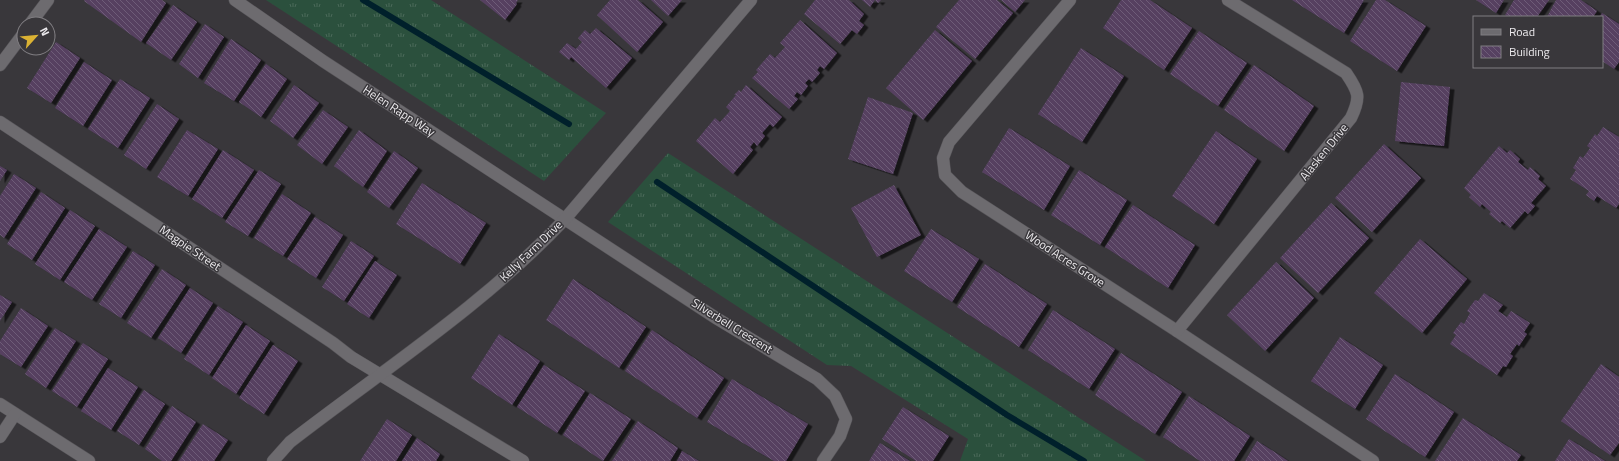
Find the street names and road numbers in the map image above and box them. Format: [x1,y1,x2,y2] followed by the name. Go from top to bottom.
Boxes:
[359,80,439,141] street label: Helen Rapp Way
[1295,119,1353,184] street label: Alasken Drive
[495,215,567,286] street label: Kelly Farm Drive
[156,220,226,276] street label: Magpie Street
[1021,226,1109,292] street label: Wood Acres Grove
[688,293,777,359] street label: Silverbell Crescent

